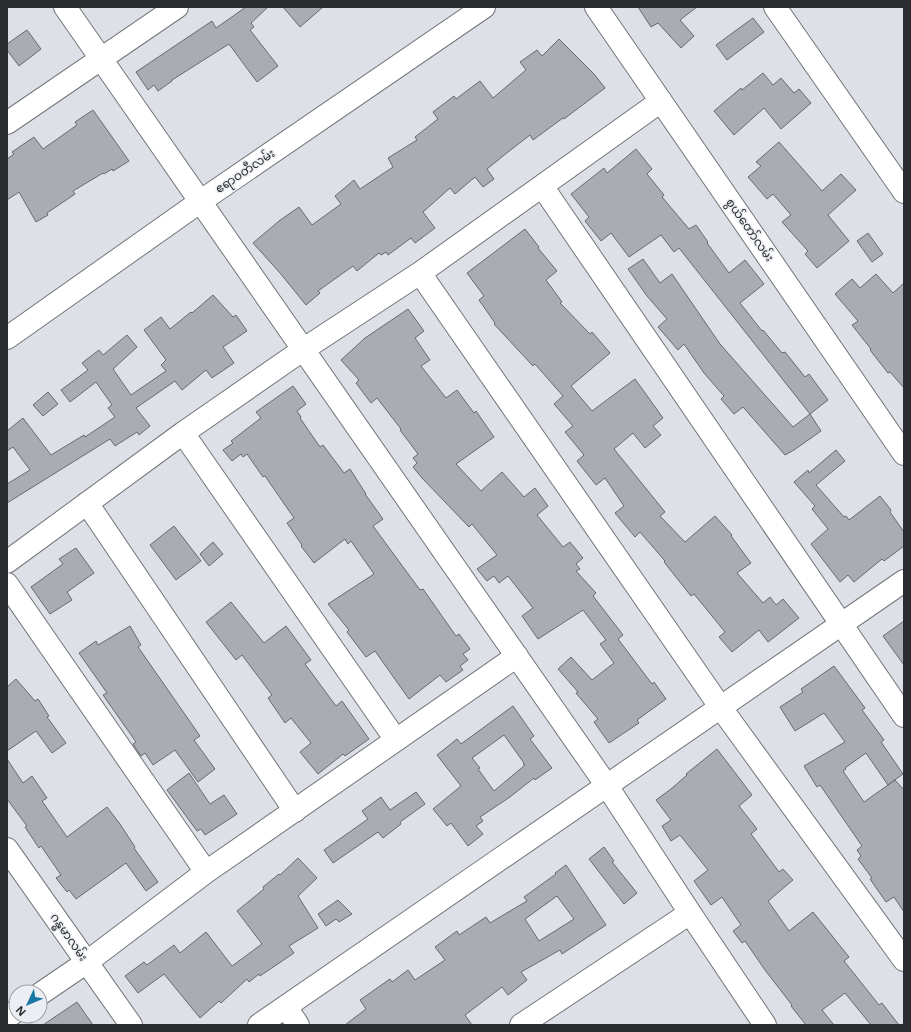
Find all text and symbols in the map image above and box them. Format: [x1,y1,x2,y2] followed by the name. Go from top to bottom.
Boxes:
[212,144,279,198] street label: ဧရာဝတီလမ်း
[721,195,779,266] street label: စွယ်တော်လမ်း
[45,909,92,965] street label: ဂန္ဓမာလမ်း
[8,984,48,1024] north arrow
[12,1003,29,1020] text: N

